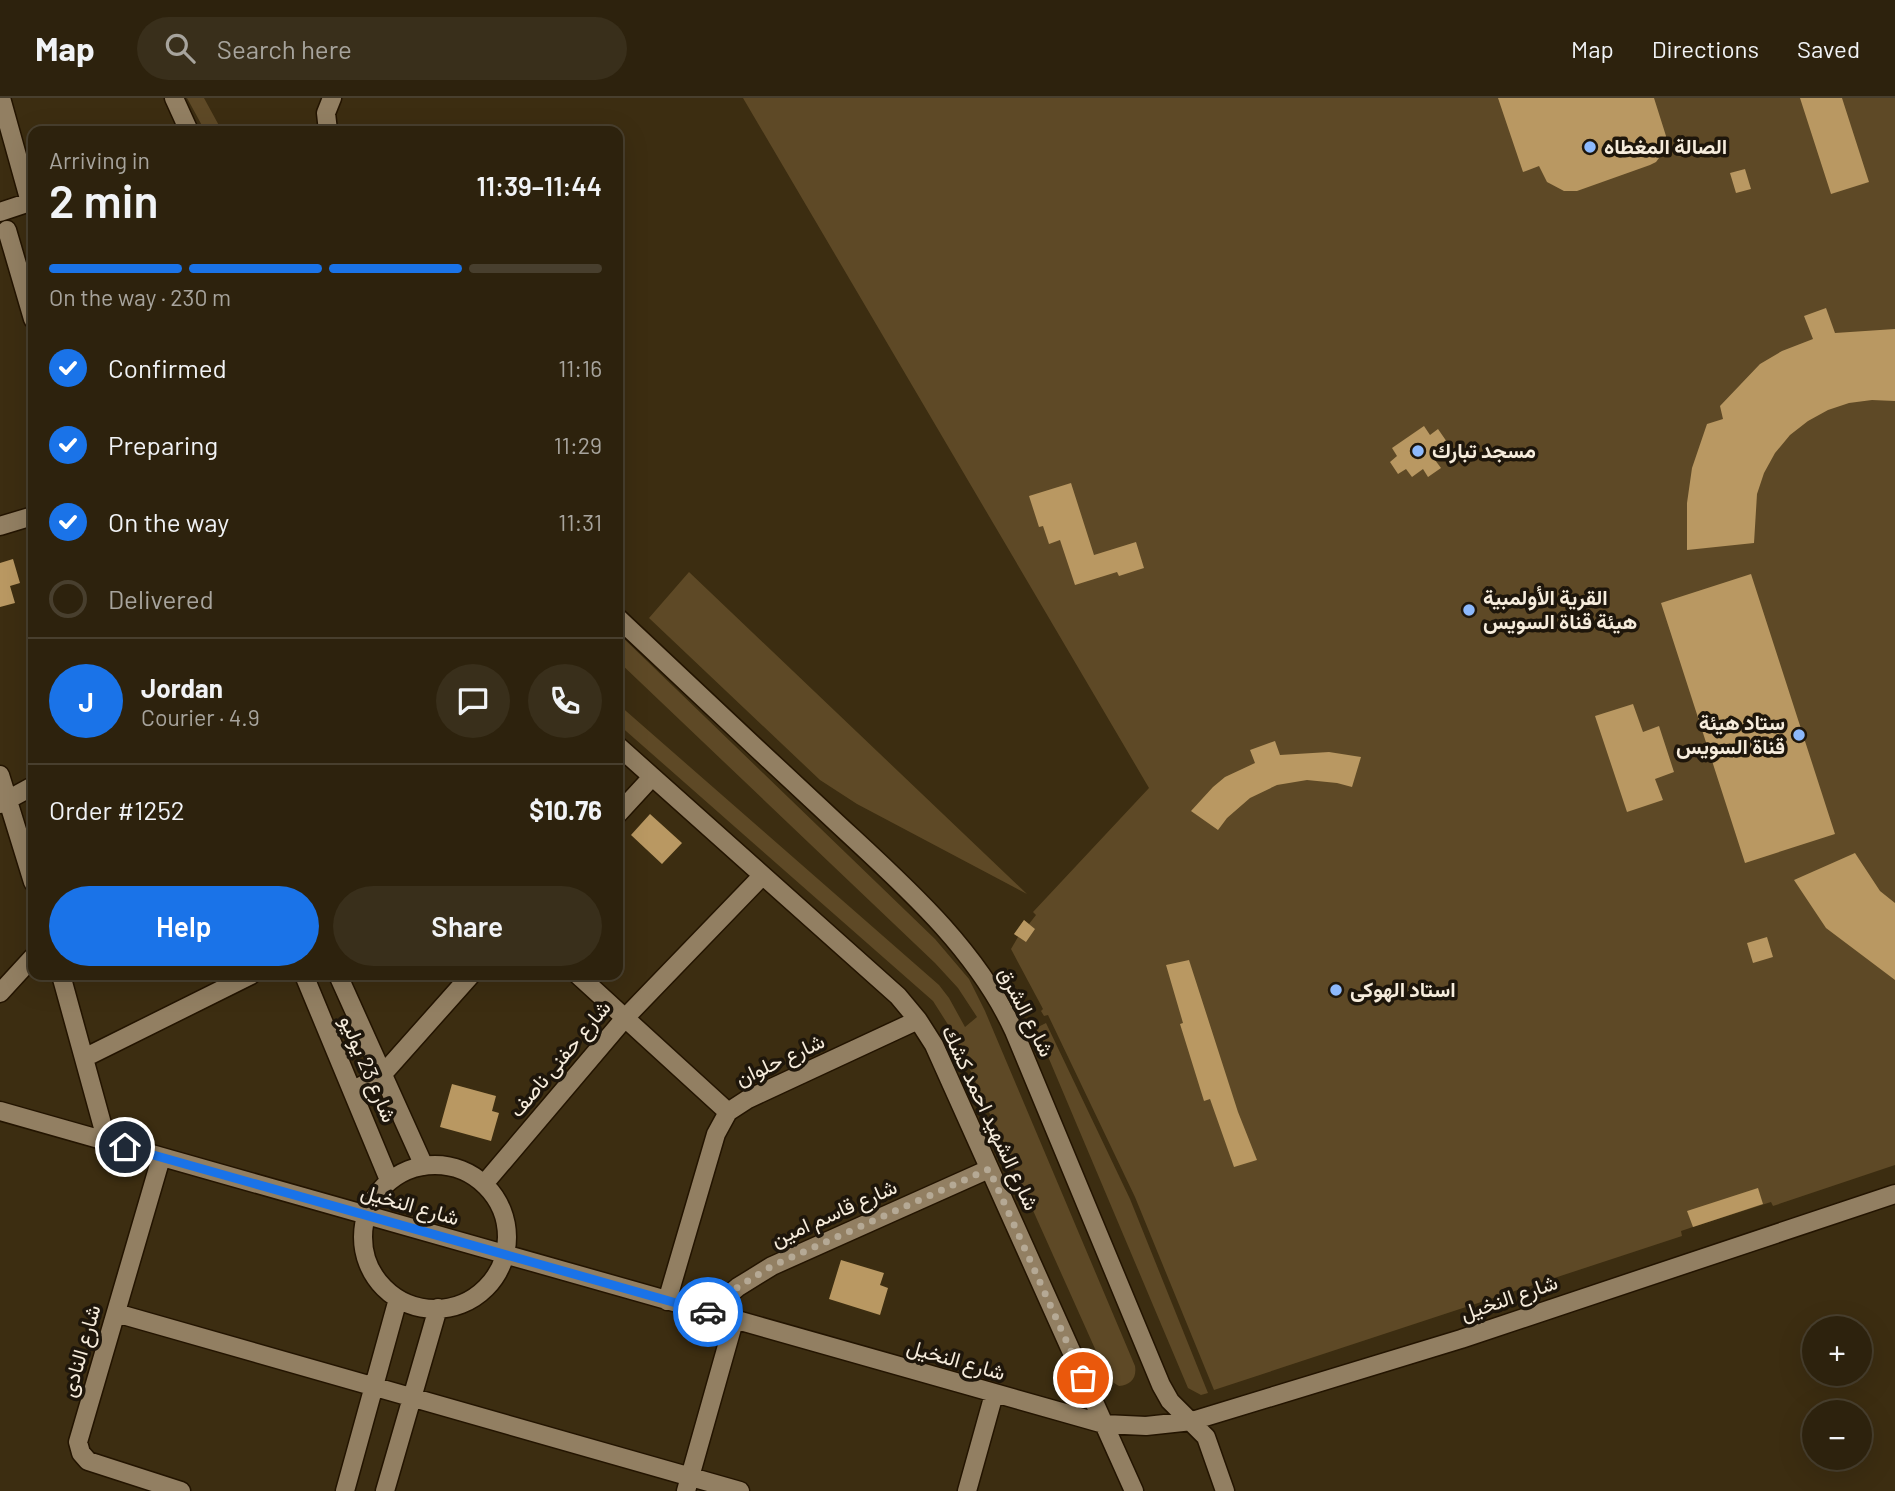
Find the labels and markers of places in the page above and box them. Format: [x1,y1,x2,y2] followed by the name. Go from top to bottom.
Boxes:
[1604,133,1727,158] place label: الصالة المغطاه
[1582,139,1598,155] marker: الصالة المغطاه
[1432,437,1536,464] place label: مسجد تبارك
[1410,443,1426,459] marker: مسجد تبارك
[1483,584,1637,635] place label: القرية الأولمبية هيئة قناة السويس
[1461,602,1477,618] marker: القرية الأولمبية هيئة قناة السويس
[1676,709,1785,760] place label: ستاد هيئة قناة السويس
[1791,727,1807,743] marker: ستاد هيئة قناة السويس
[1350,976,1456,1003] place label: استاد الهوكى
[1328,982,1344,998] marker: استاد الهوكى
[95,1117,155,1177] pin
[1053,1348,1113,1408] pin

